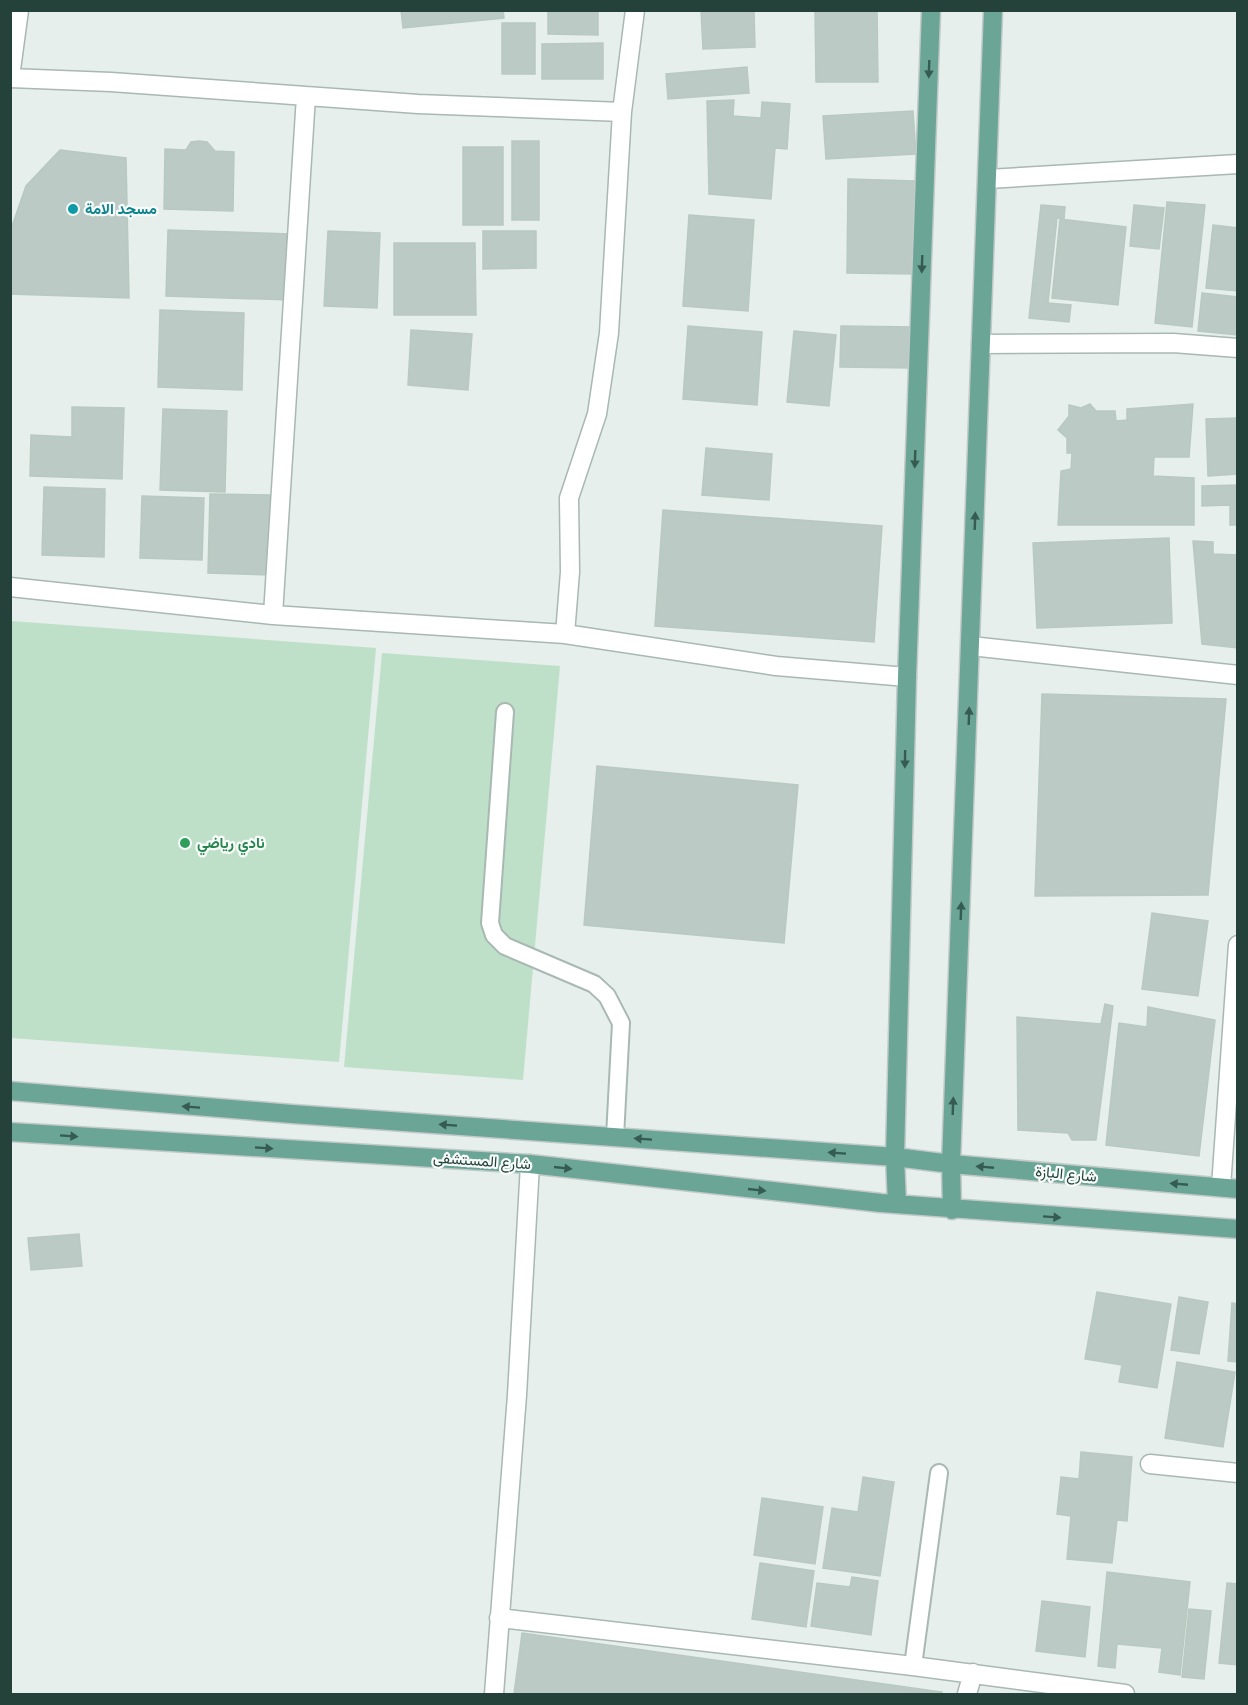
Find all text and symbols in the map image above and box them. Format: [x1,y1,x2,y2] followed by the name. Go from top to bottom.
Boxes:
[924,59,934,78] one-way arrow
[85,201,157,220] place label: مسجد الامة
[66,202,80,216] marker: مسجد الامة
[917,254,927,273] one-way arrow
[910,449,919,468] one-way arrow
[971,512,980,531] one-way arrow
[964,707,973,726] one-way arrow
[900,749,910,768] one-way arrow
[197,835,265,856] place label: نادي رياضي
[178,836,192,850] marker: نادي رياضي
[956,902,965,921] one-way arrow
[948,1096,958,1115] one-way arrow
[181,1102,200,1112] one-way arrow
[439,1121,458,1130] one-way arrow
[59,1131,78,1140] one-way arrow
[633,1134,652,1144] one-way arrow
[254,1143,273,1152] one-way arrow
[828,1148,847,1158] one-way arrow
[432,1150,532,1175] street label: شارع المستشفى
[975,1162,994,1172] one-way arrow
[553,1163,572,1173] one-way arrow
[1034,1163,1098,1188] street label: شارع البازة
[1170,1179,1189,1189] one-way arrow
[747,1185,766,1194] one-way arrow
[1042,1212,1061,1222] one-way arrow

